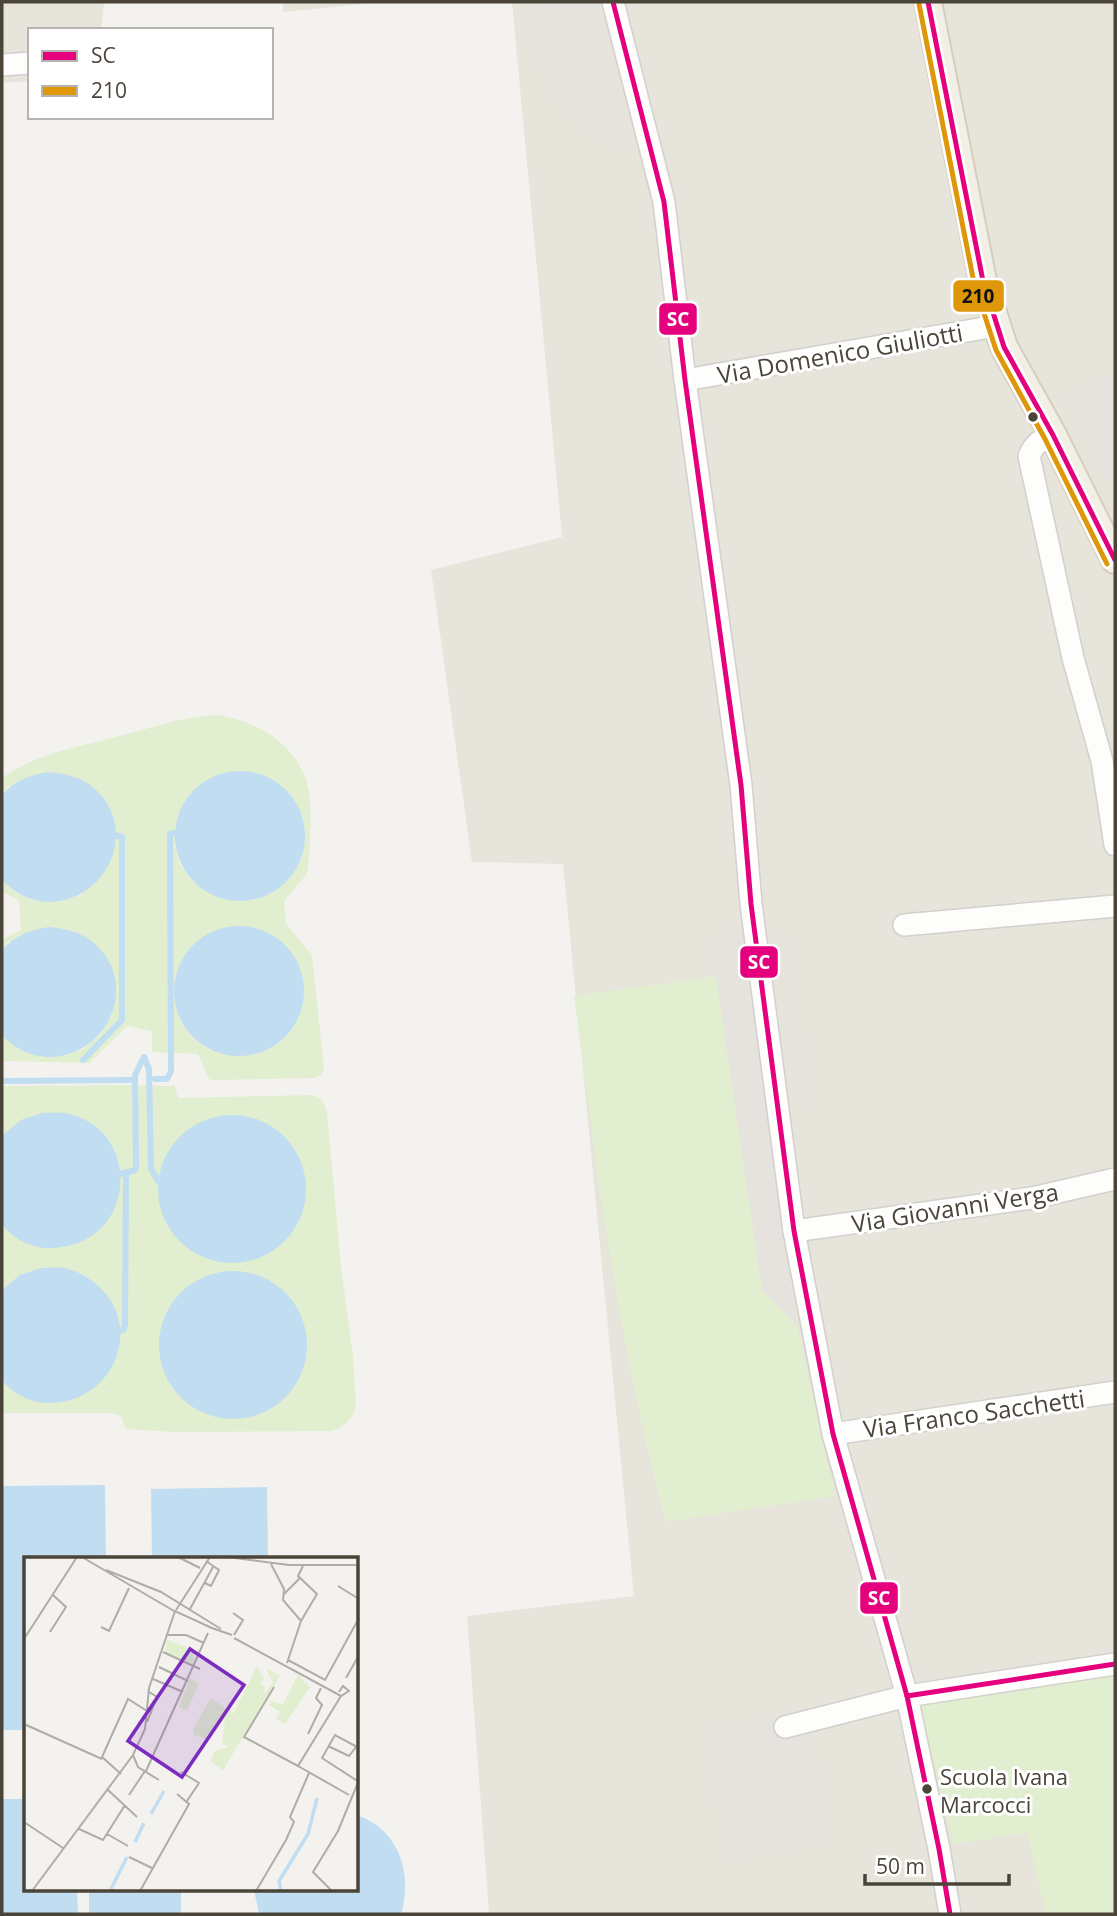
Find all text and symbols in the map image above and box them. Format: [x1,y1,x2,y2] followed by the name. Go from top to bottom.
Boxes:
[28,28,273,119] legend
[91,41,116,69] text: SC
[91,76,127,104] text: 210
[952,279,1005,313] line badge: 210
[962,283,994,309] text: 210
[658,302,698,336] line badge: SC
[667,306,689,332] text: SC
[715,315,965,391] street label: Via Domenico Giuliotti
[1026,410,1040,424] unlabelled marker
[739,945,779,979] line badge: SC
[748,949,770,975] text: SC
[849,1174,1061,1240] street label: Via Giovanni Verga
[861,1381,1087,1445] street label: Via Franco Sacchetti
[24,1557,359,1892] inset map
[859,1581,899,1615] line badge: SC
[868,1585,890,1611] text: SC
[940,1761,1068,1819] place label: Scuola Ivana Marcocci
[920,1782,934,1796] marker: Scuola Ivana Marcocci
[865,1842,1009,1886] scale bar
[876,1852,925,1880] text: 50 m

